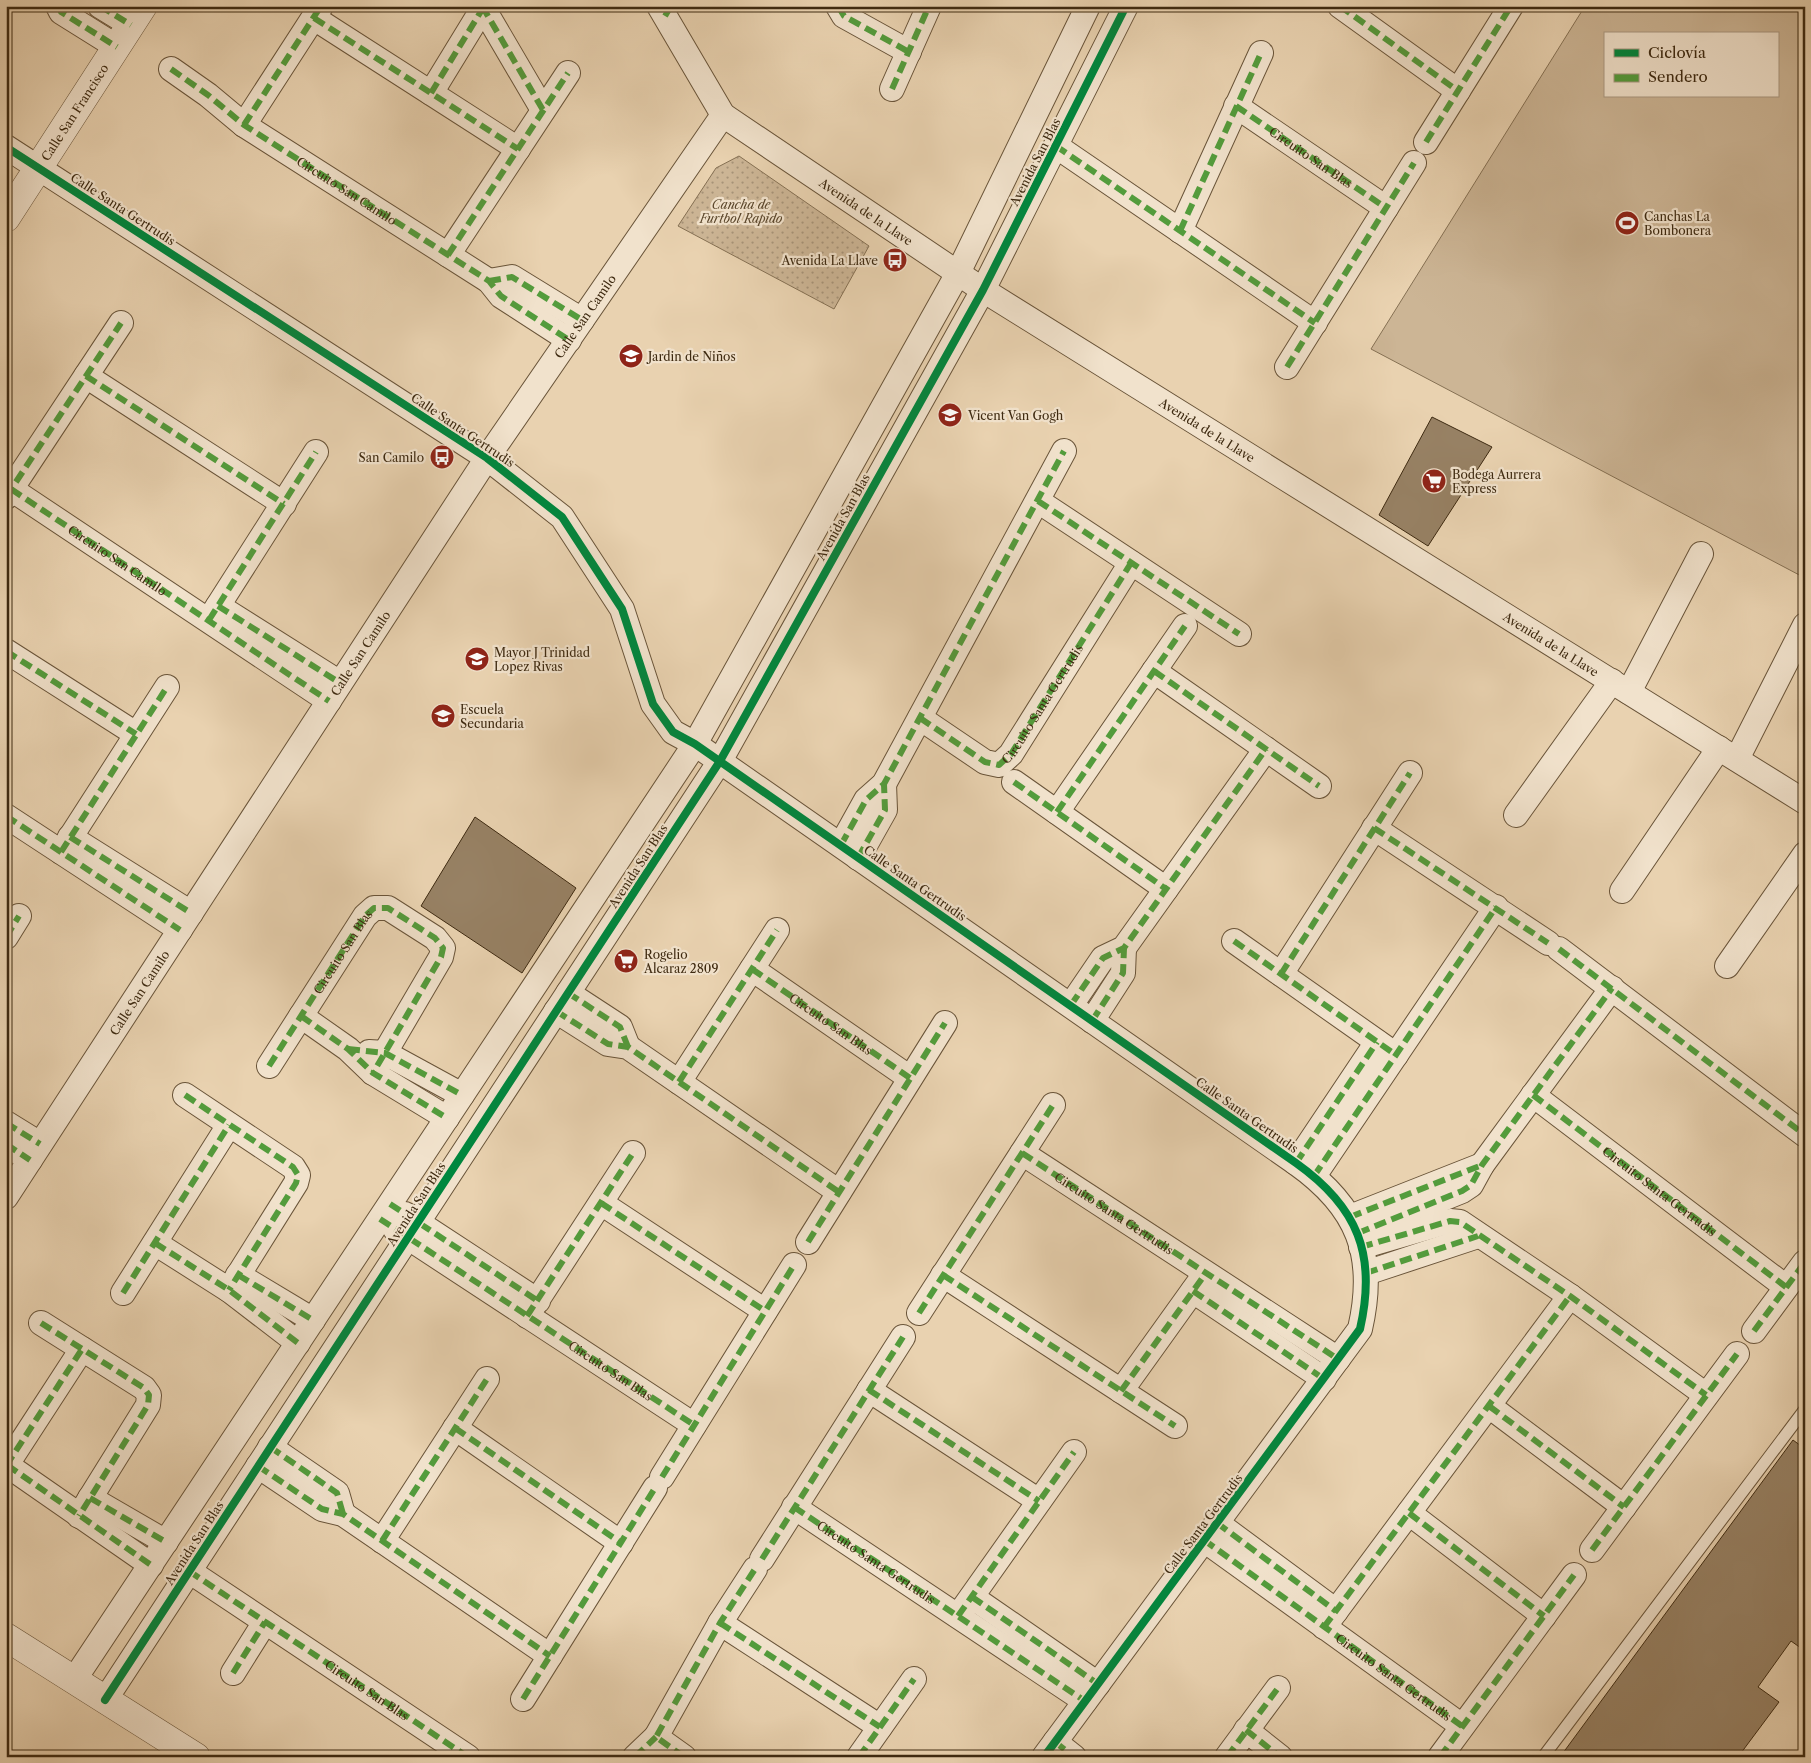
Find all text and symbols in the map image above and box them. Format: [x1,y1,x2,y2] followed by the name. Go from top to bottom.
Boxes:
[1604,32,1778,98] legend
[1648,43,1706,62] text: Ciclovía
[38,61,111,163] street label: Calle San Francisco
[1648,67,1708,86] text: Sendero
[1006,116,1064,209] street label: Avenida San Blas
[1267,124,1356,191] street label: Circuito San Blas
[294,153,400,228] street label: Circuito San Camilo
[68,170,178,248] street label: Calle Santa Gertrudis
[816,174,916,248] street label: Avenida de la Llave
[699,197,783,226] park label: Cancha de Furtbol Rapido
[1644,209,1712,238] place label: Canchas La Bombonera
[1614,210,1640,236] sports icon: Canchas La Bombonera
[882,247,908,273] bus stop icon: Avenida La Llave
[781,253,878,268] place label: Avenida La Llave
[551,271,619,361] street label: Calle San Camilo
[618,343,644,369] school or university icon: Jardin de Niños
[646,349,736,364] place label: Jardin de Niños
[408,390,518,470] street label: Calle Santa Gertrudis
[1156,394,1258,465] street label: Avenida de la Llave
[937,402,963,428] school or university icon: Vicent Van Gogh
[967,408,1064,423] place label: Vicent Van Gogh
[429,444,455,470] bus stop icon: San Camilo
[359,450,424,465] place label: San Camilo
[1452,467,1542,496] place label: Bodega Aurrera Express
[1421,468,1447,494] supermarket icon: Bodega Aurrera Express
[813,471,873,564] street label: Avenida San Blas
[65,522,170,598] street label: Circuito San Camilo
[327,608,393,698] street label: Calle San Camilo
[1500,608,1602,679] street label: Avenida de la Llave
[998,641,1086,767] street label: Circuito Santa Gertrudis
[494,645,591,674] place label: Mayor J Trinidad Lopez Rivas
[464,646,490,672] school or university icon: Mayor J Trinidad Lopez Rivas
[460,702,524,731] place label: Escuela Secundaria
[430,703,456,729] school or university icon: Escuela Secundaria
[605,821,671,911] street label: Avenida San Blas
[861,842,969,924] street label: Calle Santa Gertrudis
[310,906,375,997] street label: Circuito San Blas
[106,947,172,1038] street label: Calle San Camilo
[643,947,718,976] place label: Rogelio Alcaraz 2809
[613,948,639,974] supermarket icon: Rogelio Alcaraz 2809
[787,990,875,1057] street label: Circuito San Blas
[1193,1074,1301,1156] street label: Calle Santa Gertrudis
[1600,1143,1720,1239] street label: Circuito Santa Gertrudis
[383,1159,449,1249] street label: Avenida San Blas
[1052,1169,1176,1257] street label: Circuito Santa Gertrudis
[566,1337,656,1403] street label: Circuito San Blas
[1160,1471,1246,1577] street label: Calle Santa Gertrudis
[161,1498,227,1588] street label: Avenida San Blas
[814,1517,938,1607] street label: Circuito Santa Gertrudis
[1333,1630,1455,1724] street label: Circuito Santa Gertrudis
[322,1656,412,1723] street label: Circuito San Blas

